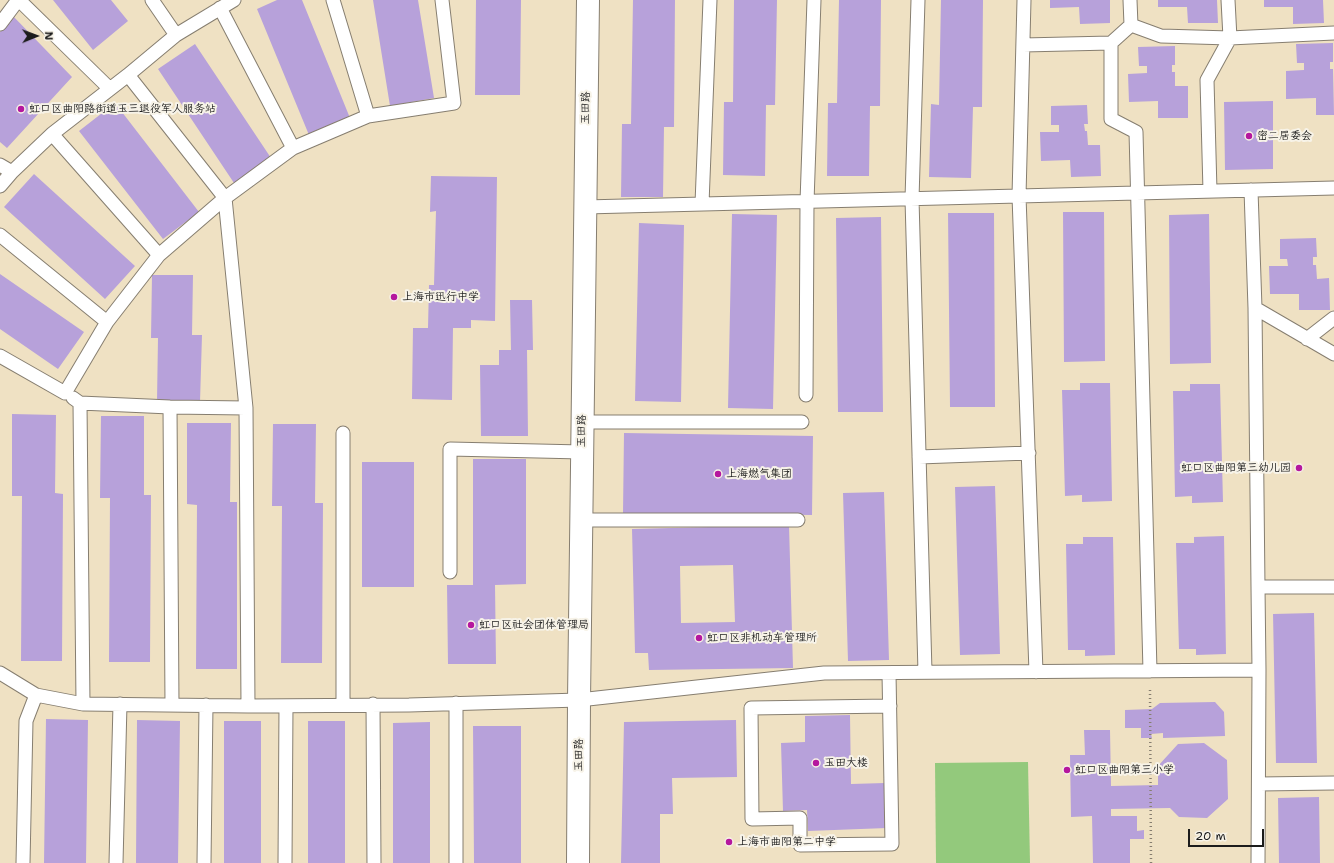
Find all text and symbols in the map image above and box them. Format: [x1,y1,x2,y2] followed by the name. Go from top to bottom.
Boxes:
[16,16,56,56] north arrow
[41,31,56,40] text: N
[579,91,593,125] street label: 玉田路
[29,102,216,116] place label: 虹口区曲阳路街道玉三退役军人服务站
[16,104,26,114] marker: 虹口区曲阳路街道玉三退役军人服务站
[1257,129,1312,143] place label: 密二居委会
[1244,131,1254,141] marker: 密二居委会
[402,290,479,304] place label: 上海市迅行中学
[389,292,399,302] marker: 上海市迅行中学
[575,414,589,448] street label: 玉田路
[1181,461,1291,475] place label: 虹口区曲阳第三幼儿园
[1294,463,1304,473] marker: 虹口区曲阳第三幼儿园
[726,467,792,481] place label: 上海燃气集团
[713,469,723,479] marker: 上海燃气集团
[479,618,589,632] place label: 虹口区社会团体管理局
[466,620,476,630] marker: 虹口区社会团体管理局
[707,631,817,645] place label: 虹口区非机动车管理所
[694,633,704,643] marker: 虹口区非机动车管理所
[572,739,586,771] street label: 玉田路
[824,756,868,770] place label: 玉田大楼
[811,758,821,768] marker: 玉田大楼
[1075,763,1174,777] place label: 虹口区曲阳第三小学
[1062,765,1072,775] marker: 虹口区曲阳第三小学
[1190,821,1266,847] scale bar
[1195,828,1226,844] text: 20 m
[737,835,836,849] place label: 上海市曲阳第二中学
[724,837,734,847] marker: 上海市曲阳第二中学

